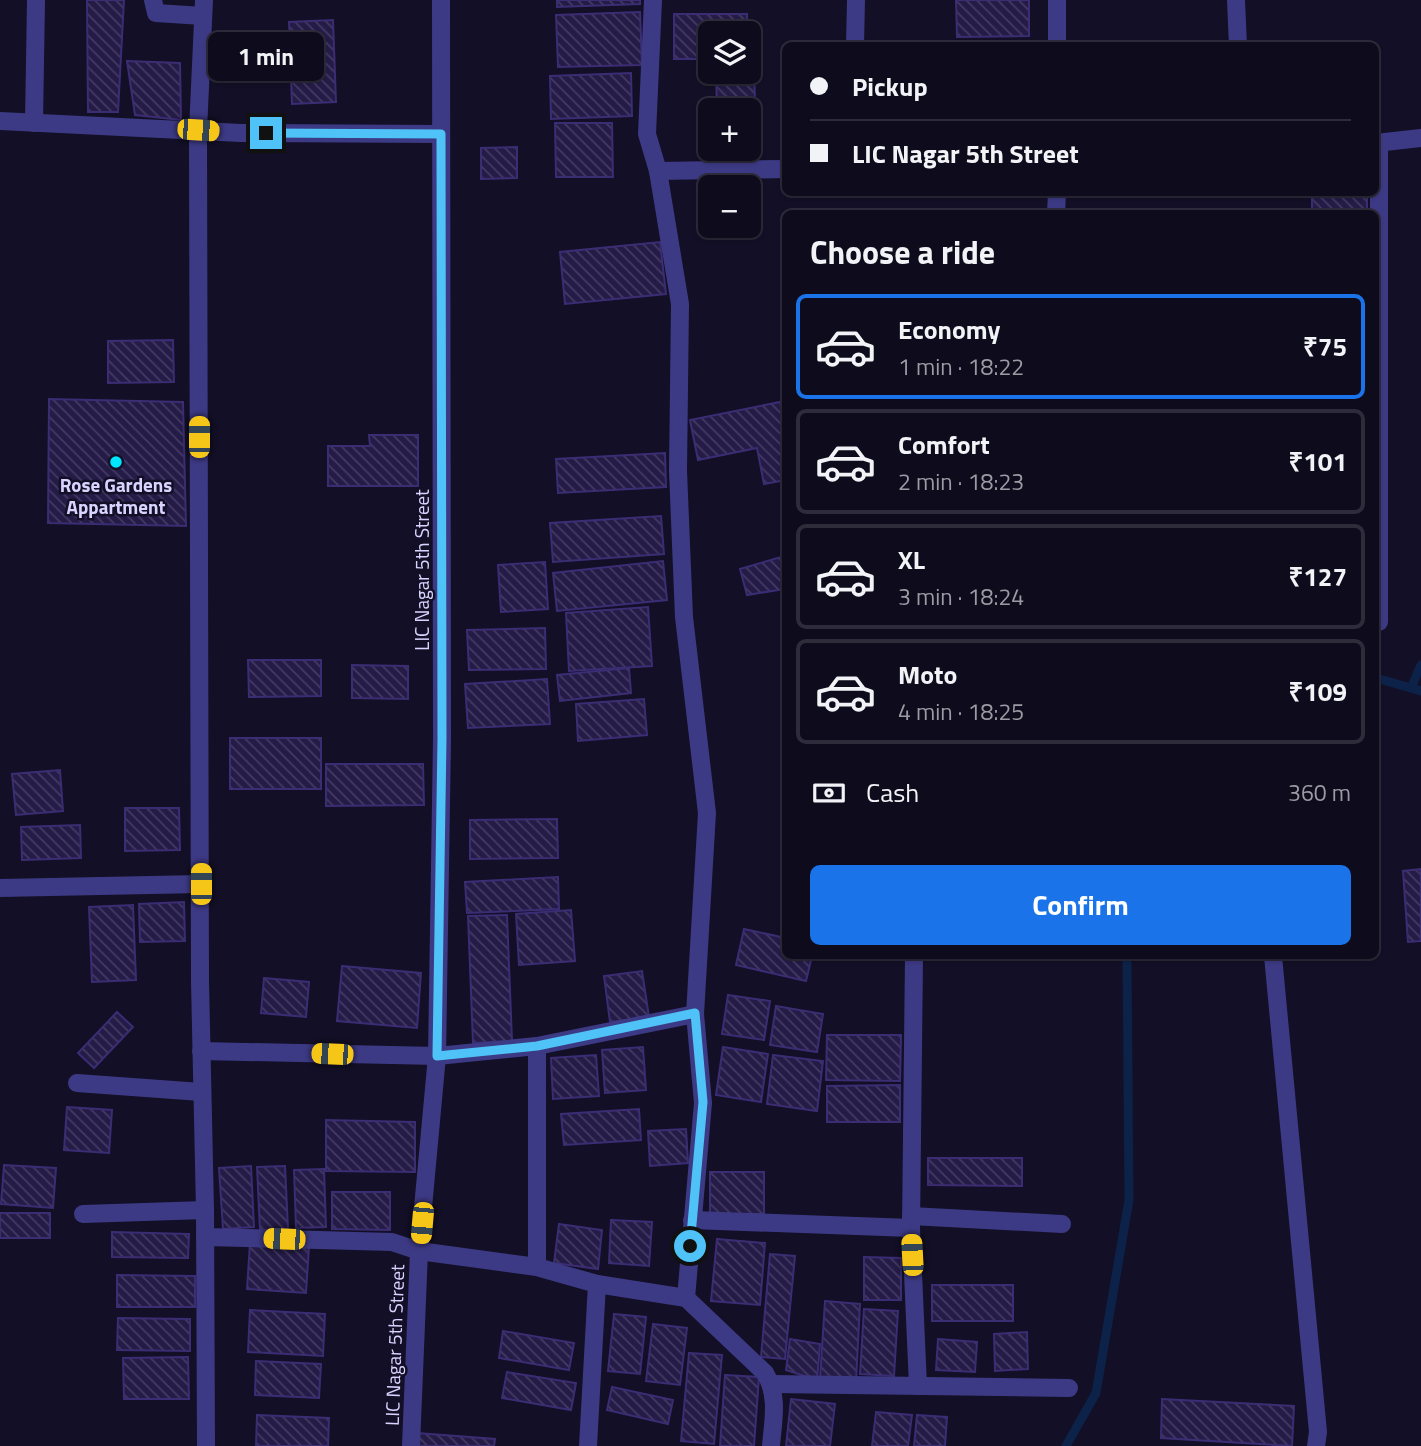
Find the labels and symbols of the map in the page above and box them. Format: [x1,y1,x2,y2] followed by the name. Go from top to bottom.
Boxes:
[208,32,324,80] callout: 1 min
[250,117,282,149] route end
[177,118,220,142] car
[189,416,210,458] car
[108,454,124,470] marker: Rose Gardens Appartment
[60,470,172,521] place label: Rose Gardens Appartment
[407,489,436,651] street label: LIC Nagar 5th Street
[191,863,212,905] car
[311,1043,354,1065] car
[410,1201,435,1245] car
[263,1228,306,1250] car
[674,1230,706,1262] route start
[901,1233,924,1277] car
[377,1264,411,1426] street label: LIC Nagar 5th Street

